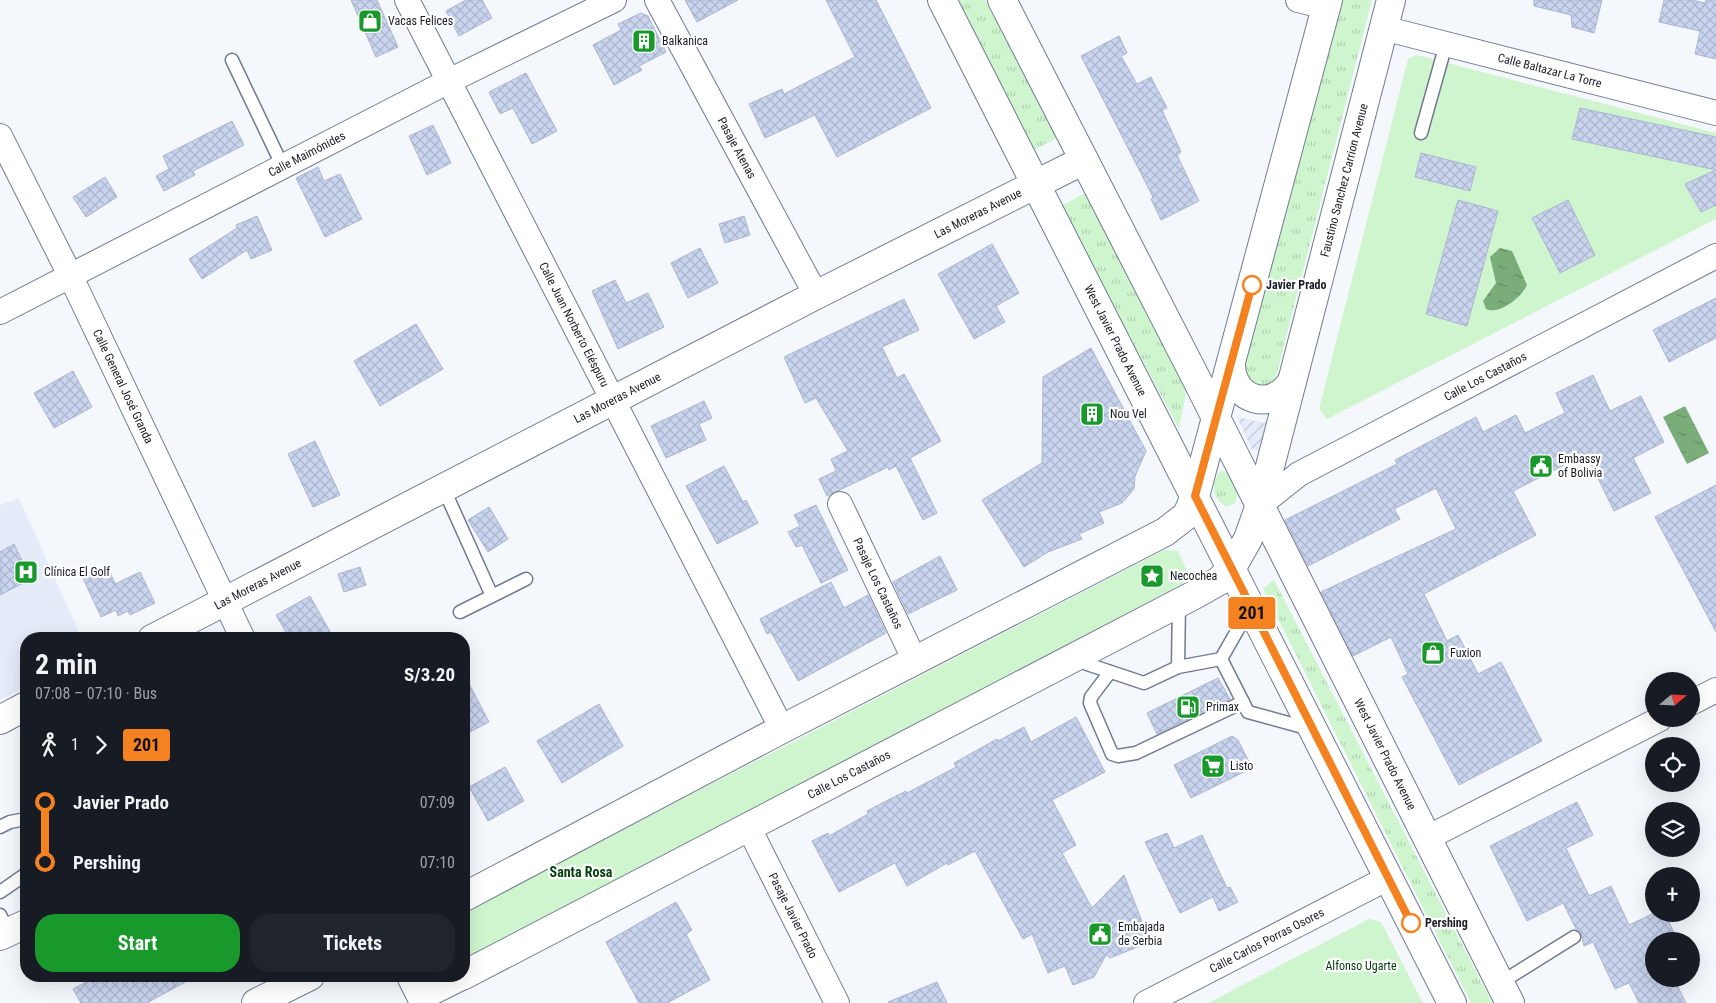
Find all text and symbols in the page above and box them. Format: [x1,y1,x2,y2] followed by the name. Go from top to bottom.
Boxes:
[357,8,383,34] shop icon: Vacas Felices
[388,14,453,28] place label: Vacas Felices
[631,28,657,54] building icon: Balkanica
[662,34,708,48] place label: Balkanica
[1496,51,1604,91] street label: Calle Baltazar La Torre
[1318,102,1371,259] street label: Faustino Sanchez Carrion Avenue
[714,115,759,181] street label: Pasaje Atenas
[266,129,348,180] street label: Calle Maimónides
[932,185,1024,241] street label: Las Moreras Avenue
[536,260,612,389] street label: Calle Juan Norberto Eléspuru
[1242,275,1262,295] marker: Javier Prado
[1266,278,1327,292] place label: Javier Prado
[1081,282,1150,399] street label: West Javier Prado Avenue
[90,327,156,446] street label: Calle General José Granda
[1442,349,1529,404] street label: Calle Los Castaños
[571,369,663,426] street label: Las Moreras Avenue
[1079,401,1105,427] building icon: Nou Vel
[1110,407,1147,421] place label: Nou Vel
[1558,452,1603,480] place label: Embassy of Bolivia
[1528,453,1554,479] public building icon: Embassy of Bolivia
[850,536,906,631] street label: Pasaje Los Castaños
[212,556,304,613] street label: Las Moreras Avenue
[13,559,39,585] hospital icon: Clínica El Golf
[1139,563,1165,589] place icon: Necochea
[44,565,110,579] place label: Clínica El Golf
[1170,569,1218,583] place label: Necochea
[1223,597,1281,629] line badge: 201
[1238,602,1266,623] text: 201
[1420,640,1446,666] shop icon: Fuxion
[1450,646,1481,660] place label: Fuxion
[35,648,97,681] text: 2 min
[404,663,455,686] text: S/3.20
[1645,672,1700,728] north arrow
[1645,672,1700,987] map controls
[35,684,157,703] text: 07:08 – 07:10 · Bus
[1175,694,1201,720] fuel station icon: Primax
[1351,696,1419,813] street label: West Javier Prado Avenue
[1206,700,1239,714] place label: Primax
[35,731,63,759] icon: walk
[87,731,115,759] icon: forward
[133,734,160,755] text: 201
[71,735,79,754] text: 1
[1645,737,1700,792] button: locate
[805,747,893,802] street label: Calle Los Castaños
[1200,753,1226,779] supermarket icon: Listo
[1230,759,1253,773] place label: Listo
[73,791,169,814] text: Javier Prado
[420,793,455,812] text: 07:09
[1645,802,1700,857] button: layers
[73,851,141,874] text: Pershing
[420,853,455,872] text: 07:10
[550,864,613,880] district label: Santa Rosa
[1645,867,1700,922] button: +
[766,870,820,961] street label: Pasaje Javier Prado
[1207,905,1326,976] street label: Calle Carlos Porras Osores
[1401,913,1421,933] marker: Pershing
[35,914,240,972] button: Start
[250,914,455,972] button: Tickets
[1425,916,1468,930] place label: Pershing
[1118,920,1165,948] place label: Embajada de Serbia
[1087,921,1113,947] public building icon: Embajada de Serbia
[1645,932,1700,987] button: −
[1325,959,1397,973] park label: Alfonso Ugarte

